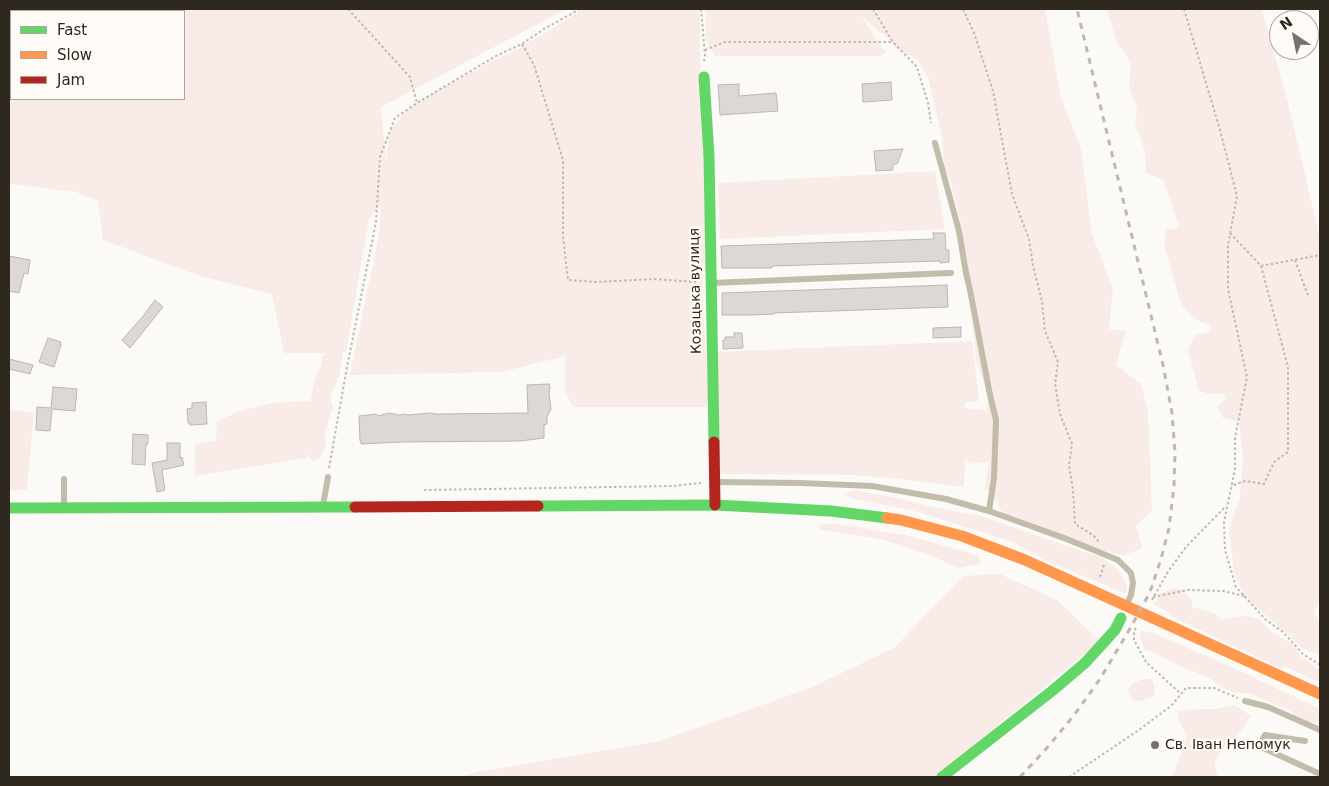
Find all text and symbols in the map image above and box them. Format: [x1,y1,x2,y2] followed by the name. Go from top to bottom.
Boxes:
[10,10,185,100] legend
[1269,10,1319,60] north arrow
[1277,13,1296,33] text: N
[57,21,87,39] text: Fast
[57,46,92,64] text: Slow
[57,71,85,89] text: Jam
[686,228,706,354] street label: Козацька вулиця
[1165,737,1291,753] place label: Св. Іван Непомук
[1149,739,1161,751] marker: Св. Іван Непомук

